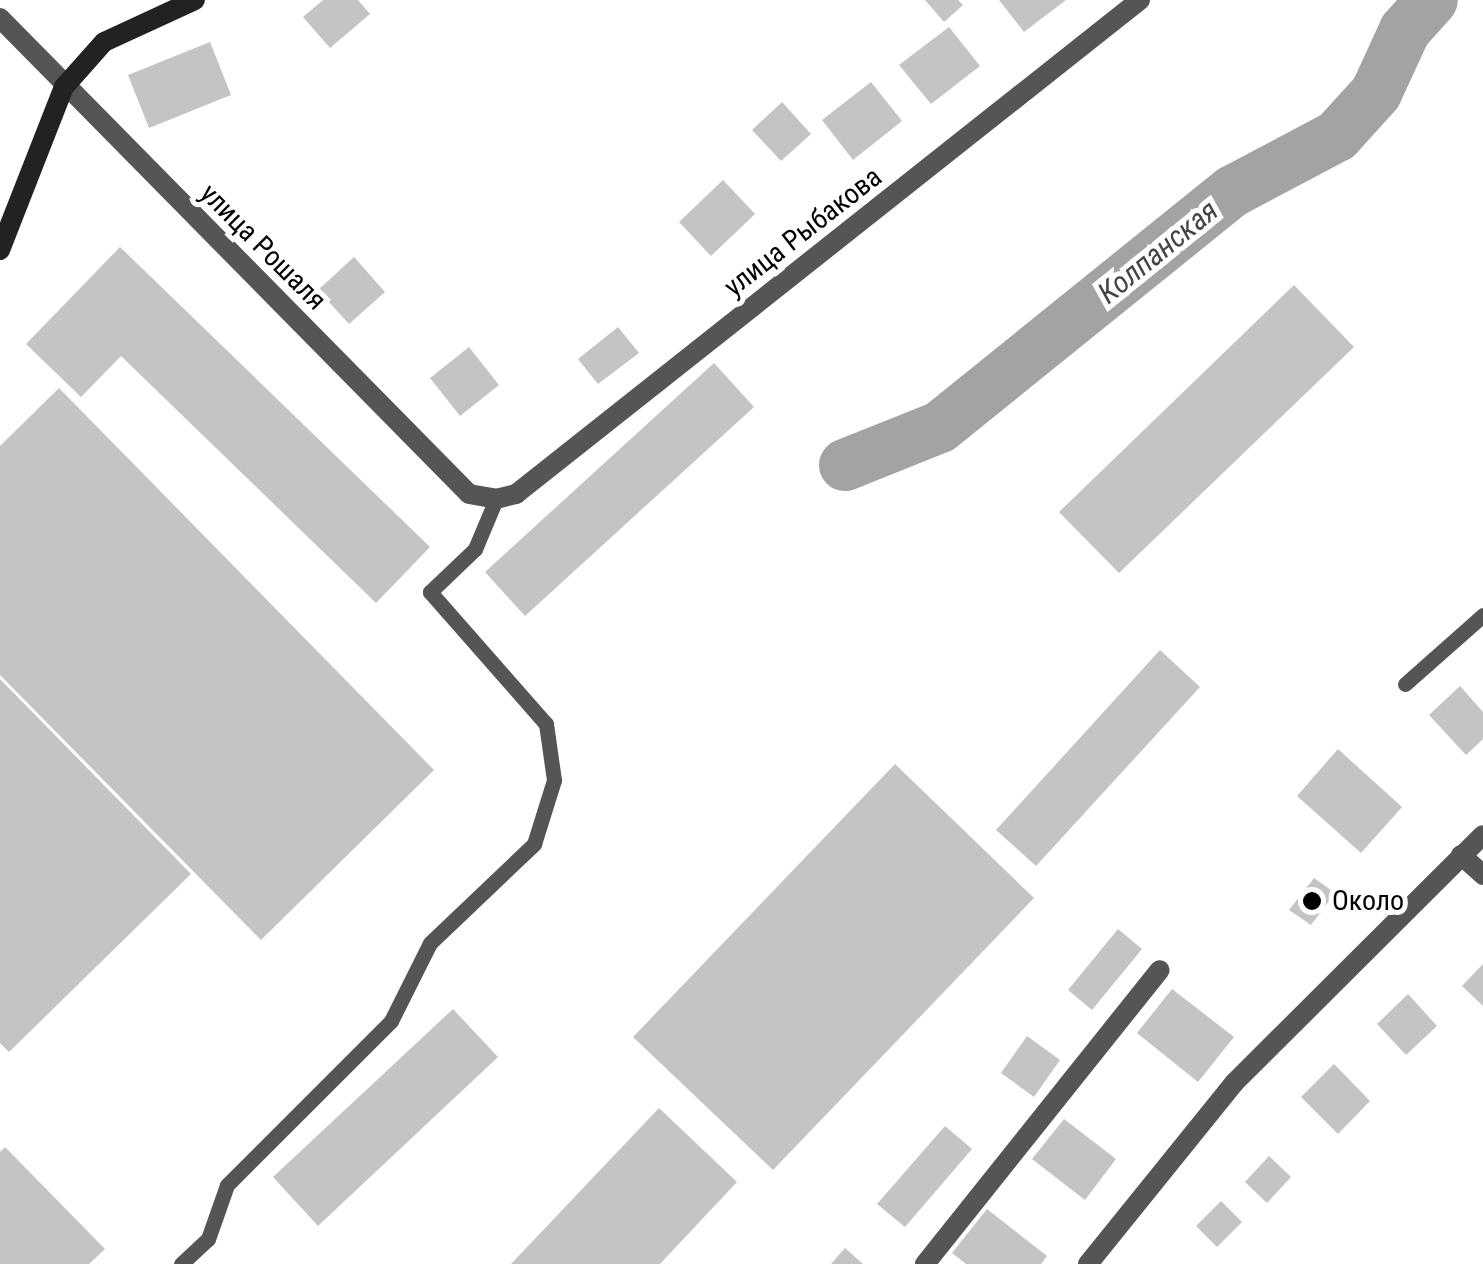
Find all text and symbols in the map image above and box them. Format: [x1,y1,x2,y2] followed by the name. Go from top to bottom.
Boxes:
[718,160,888,304] street label: улица Рыбакова
[193,177,333,317] street label: улица Рошаля
[1091,193,1225,311] water label: Колпанская
[1332,884,1404,918] place label: Около
[1301,890,1323,912] marker: Около

